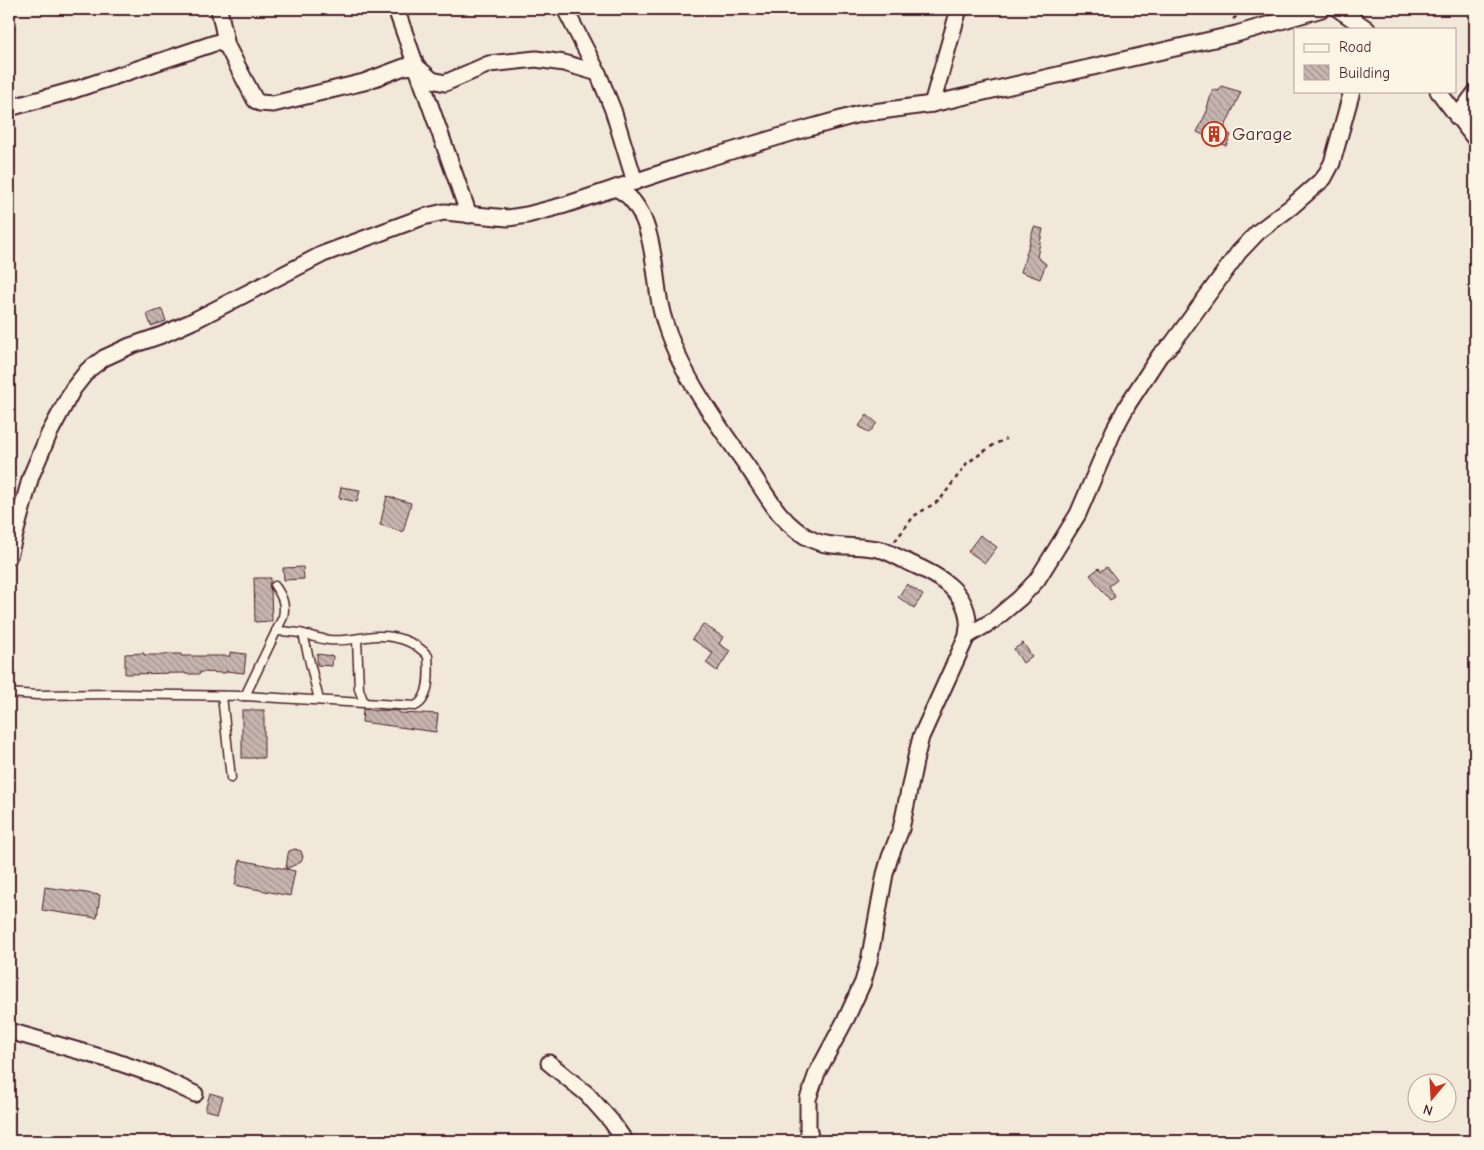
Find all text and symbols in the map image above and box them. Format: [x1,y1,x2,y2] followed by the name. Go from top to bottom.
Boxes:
[1294,28,1456,92] legend
[1339,38,1371,56] text: Road
[1339,64,1390,82] text: Building
[1201,121,1227,147] building icon: Garage
[1232,123,1292,145] place label: Garage
[1406,1072,1456,1122] north arrow
[1421,1100,1435,1119] text: N

